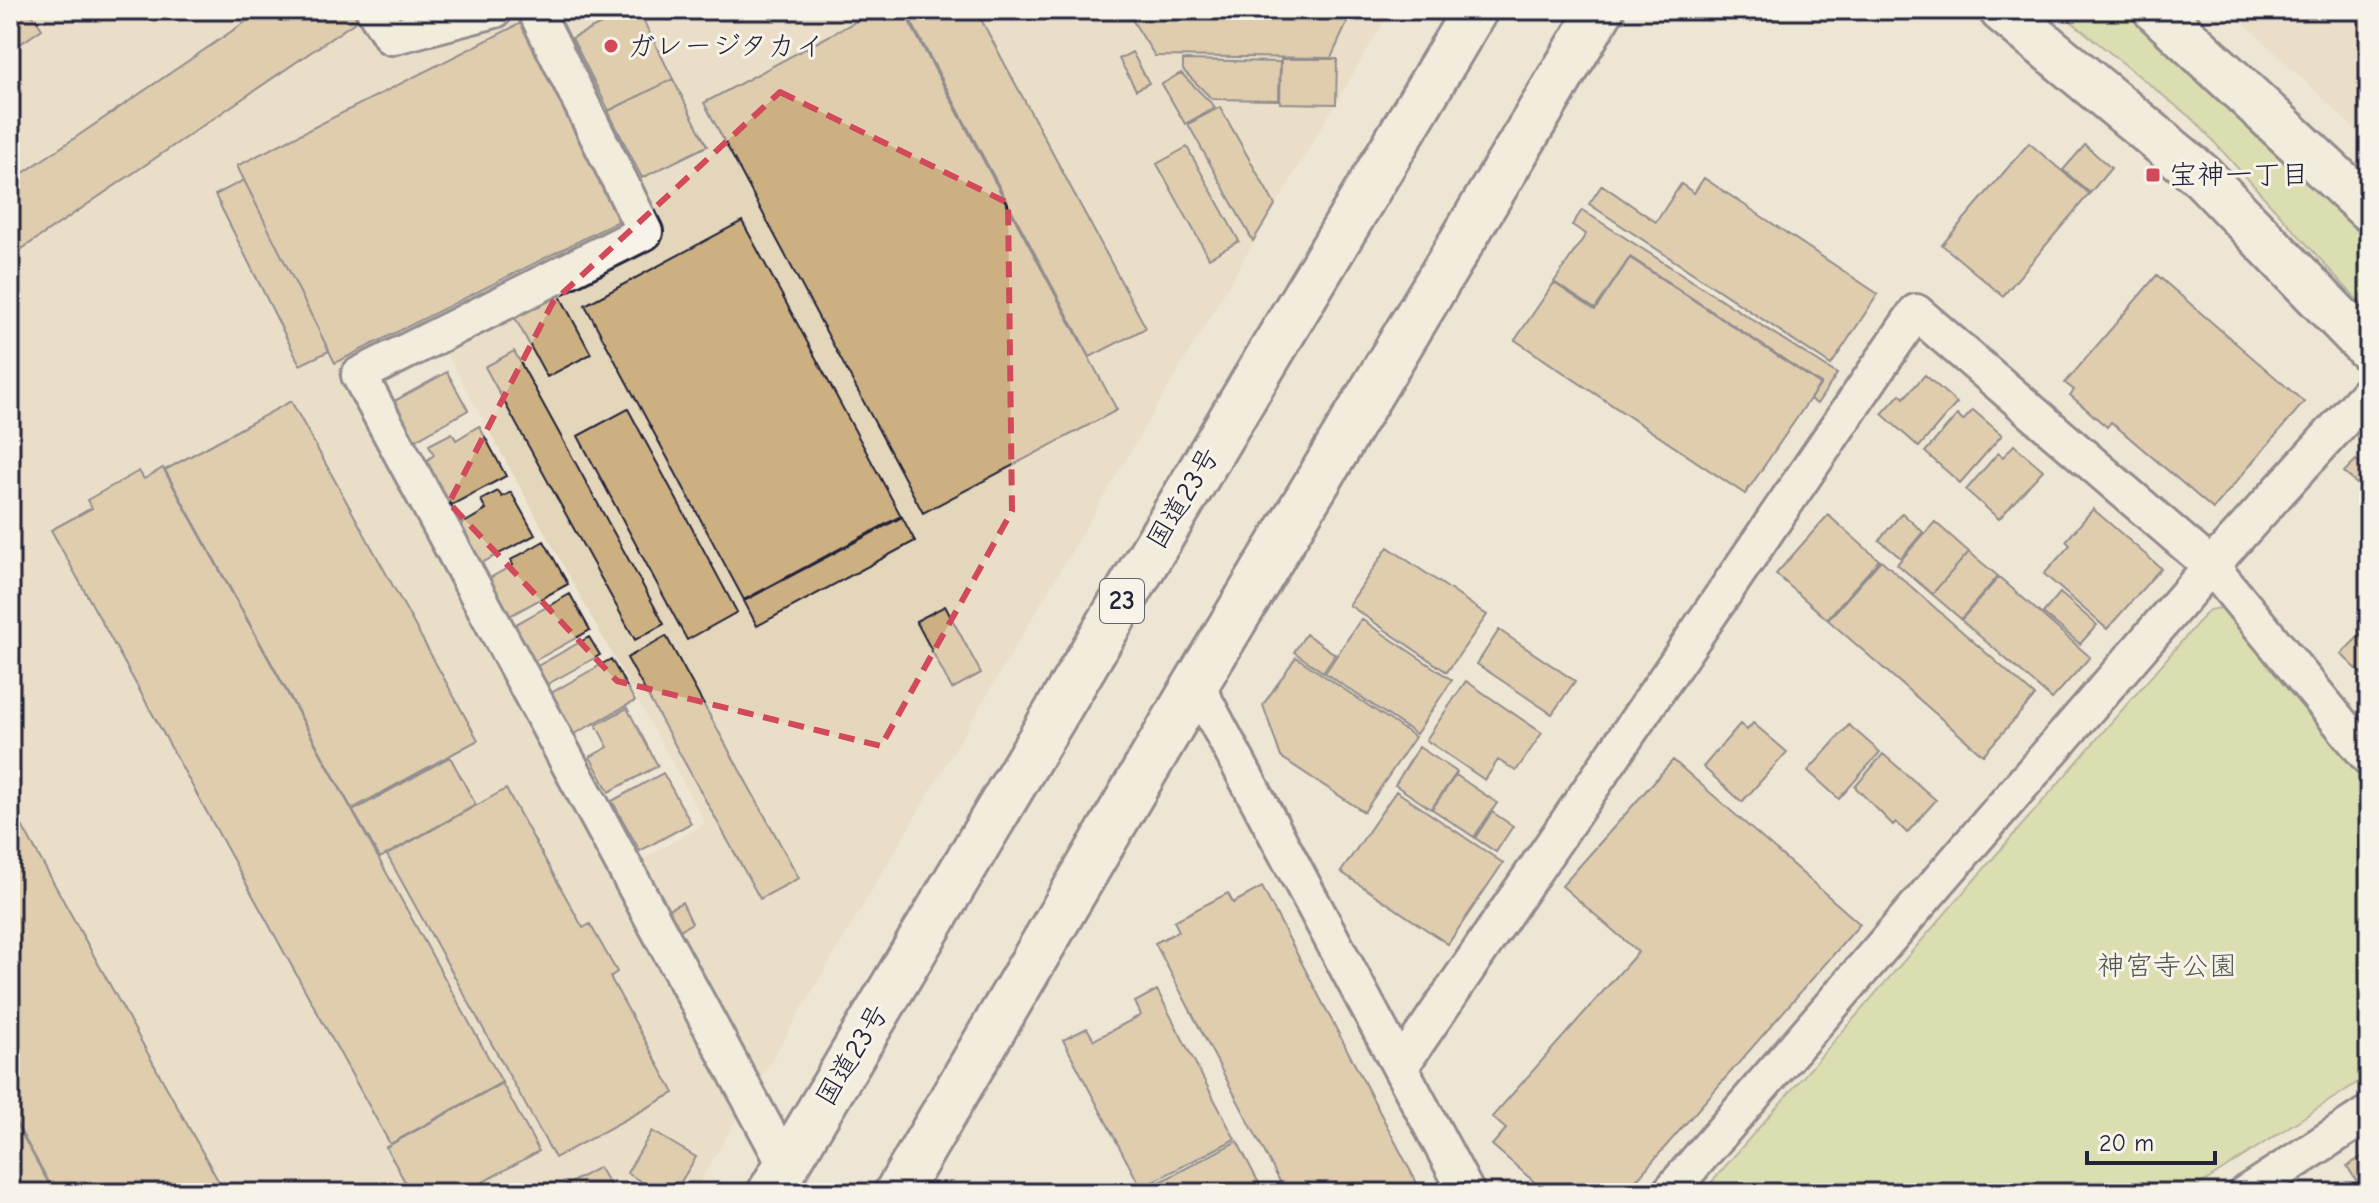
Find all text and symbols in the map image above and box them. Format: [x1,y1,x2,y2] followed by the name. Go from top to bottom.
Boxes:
[627,30,824,62] place label: ガレージタカイ
[602,37,620,55] marker: ガレージタカイ
[2169,159,2309,191] place label: 宝神一丁目
[2144,166,2162,184] marker: 宝神一丁目
[1140,441,1226,555] street label: 国道23号
[1100,579,1144,623] road number: 23
[2097,950,2237,982] park label: 神宮寺公園
[809,998,895,1112] street label: 国道23号
[2087,1115,2215,1165] scale bar
[2099,1129,2154,1157] text: 20 m

